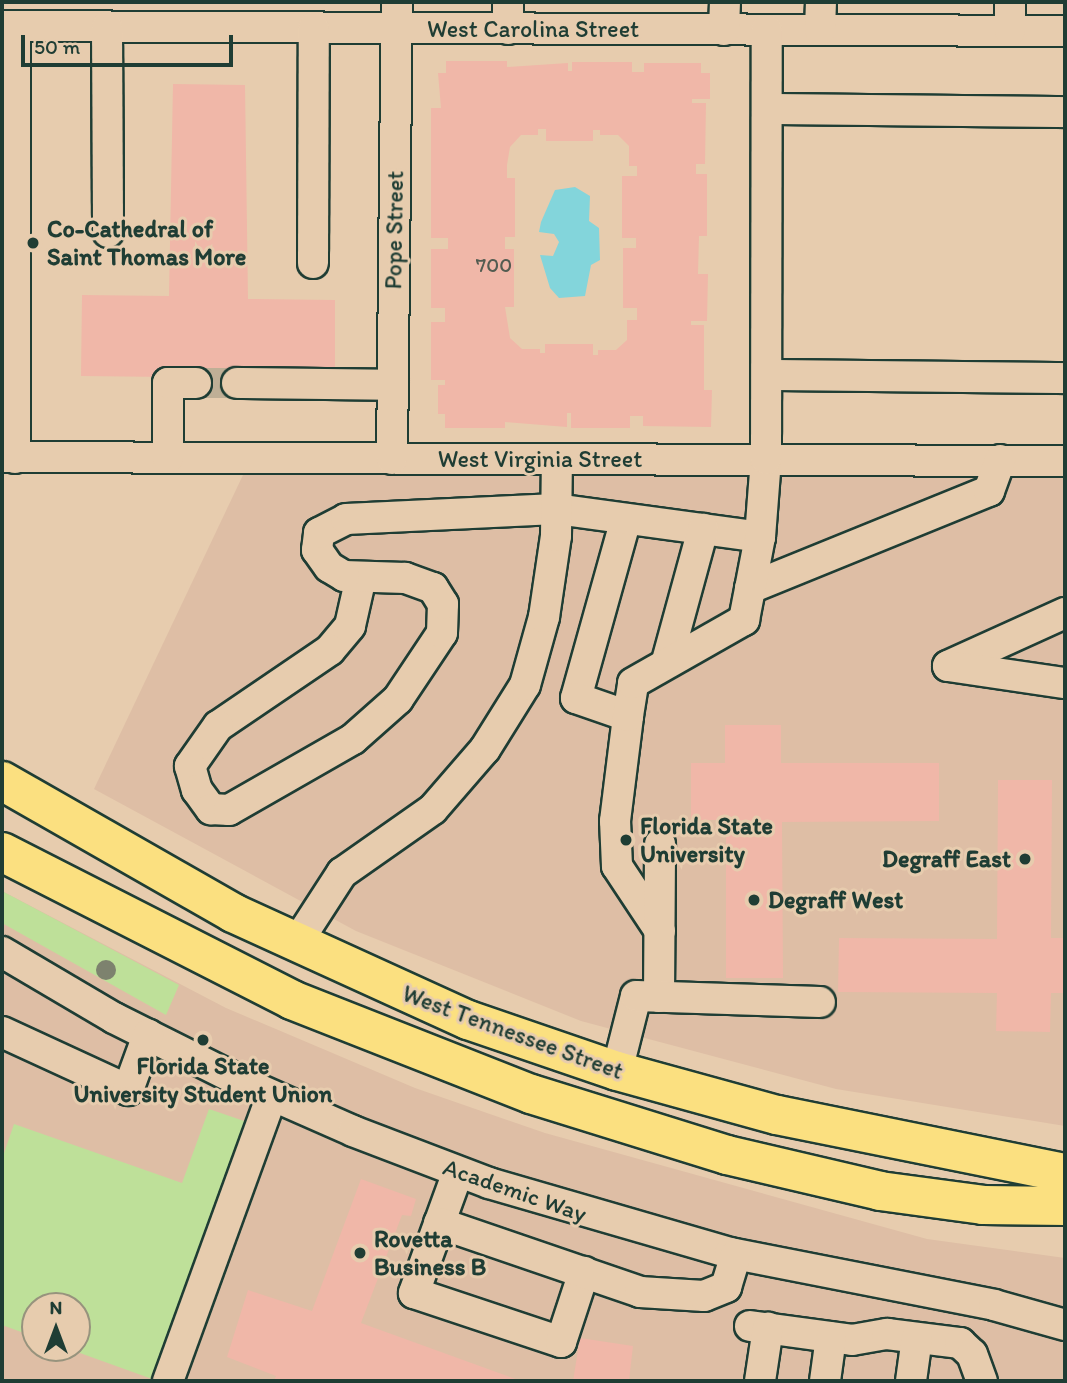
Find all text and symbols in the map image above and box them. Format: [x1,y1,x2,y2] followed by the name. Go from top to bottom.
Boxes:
[426,15,640,43] street label: West Carolina Street
[24,21,236,65] scale bar
[34,34,80,59] text: 50 m
[379,171,409,289] street label: Pope Street
[47,215,245,271] place label: Co-Cathedral of Saint Thomas More
[25,235,41,251] marker: Co-Cathedral of Saint Thomas More
[476,252,512,278] house number: 700
[437,445,643,473] street label: West Virginia Street
[640,812,773,868] place label: Florida State University
[618,832,634,848] marker: Florida State University
[882,845,1011,873] place label: Degraff East
[1017,851,1033,867] marker: Degraff East
[768,886,902,914] place label: Degraff West
[746,892,762,908] marker: Degraff West
[400,979,626,1085] street label: West Tennessee Street
[195,1032,211,1048] marker: Florida State University Student Union
[74,1052,332,1108] place label: Florida State University Student Union
[440,1152,590,1228] street label: Academic Way
[374,1225,486,1281] place label: Rovetta Business B
[352,1245,368,1261] marker: Rovetta Business B
[21,1292,91,1362] north arrow
[50,1296,62,1319] text: N

